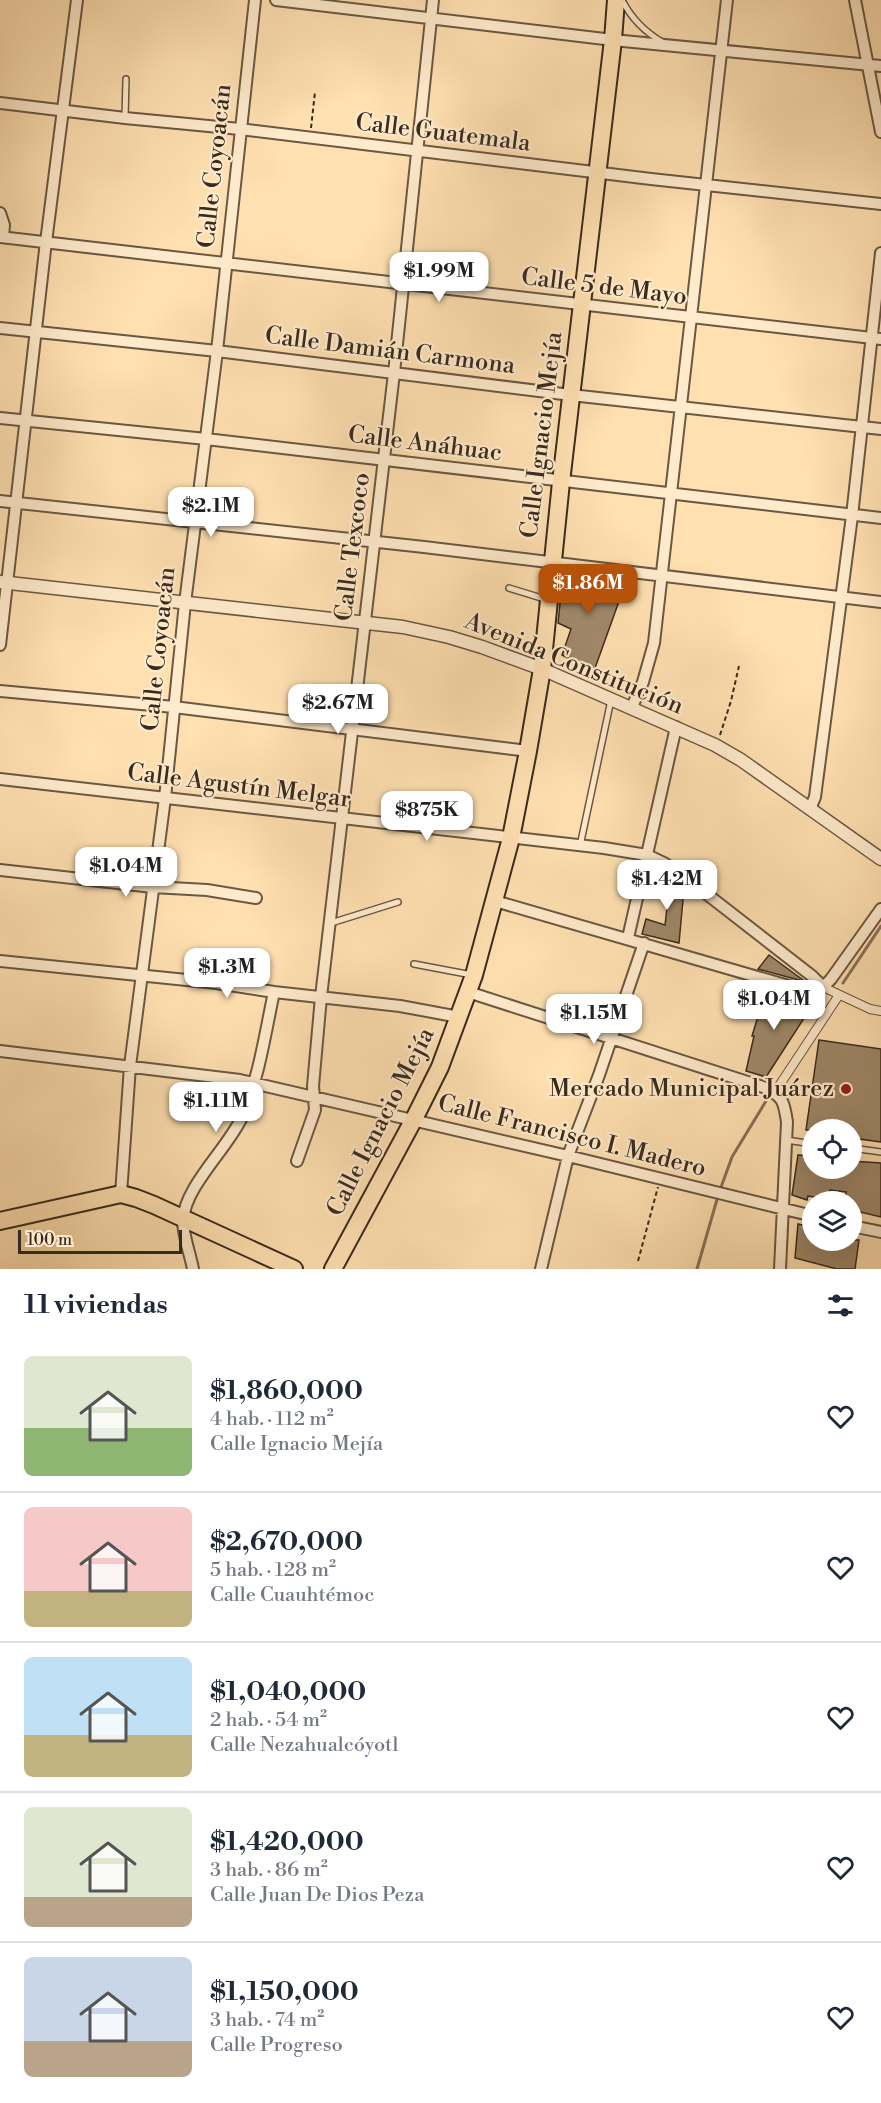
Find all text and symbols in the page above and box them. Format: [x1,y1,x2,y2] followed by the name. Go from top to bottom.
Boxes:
[191,82,239,250] street label: Calle Coyoacán
[354,107,533,159] street label: Calle Guatemala
[390,252,488,303] pin: $1.99M
[404,259,474,284] text: $1.99M
[519,262,689,312] street label: Calle 5 de Mayo
[263,321,517,381] street label: Calle Damián Carmona
[514,329,570,540] street label: Calle Ignacio Mejía
[346,420,504,468] street label: Calle Anáhuac
[329,471,377,623] street label: Calle Texcoco
[169,487,253,538] pin: $2.1M
[182,494,240,519] text: $2.1M
[539,564,637,615] pin: $1.86M
[135,565,183,733] street label: Calle Coyoacán
[553,571,624,596] text: $1.86M
[459,606,688,722] street label: Avenida Constitución
[289,684,387,735] pin: $2.67M
[302,691,374,716] text: $2.67M
[126,757,352,815] street label: Calle Agustín Melgar
[385,791,469,842] pin: $875K
[395,798,459,823] text: $875K
[77,847,175,898] pin: $1.04M
[89,854,163,879] text: $1.04M
[618,860,716,911] pin: $1.42M
[631,867,703,892] text: $1.42M
[185,948,269,999] pin: $1.3M
[198,955,256,980] text: $1.3M
[725,980,823,1031] pin: $1.04M
[737,987,811,1012] text: $1.04M
[545,994,643,1045] pin: $1.15M
[560,1001,628,1026] text: $1.15M
[320,1022,442,1221] street label: Calle Ignacio Mejía
[549,1074,834,1104] place label: Mercado Municipal Juárez
[167,1082,265,1133] pin: $1.11M
[839,1082,853,1096] marker: Mercado Municipal Juárez
[435,1088,709,1184] street label: Calle Francisco I. Madero
[183,1089,249,1114] text: $1.11M
[802,1119,862,1251] map controls
[802,1119,862,1179] button: locate
[802,1191,862,1251] button: layers
[18,1227,182,1254] scale bar
[27,1230,72,1250] text: 100 m
[24,1289,168,1321] text: 11 viviendas
[824,1289,857,1322] icon: filters
[210,1375,363,1407] text: $1,860,000
[72,1380,144,1452] icon: home
[824,1400,857,1433] icon: heart
[210,1407,334,1432] text: 4 hab. · 112 m²
[210,1432,383,1457] text: Calle Ignacio Mejía
[210,1526,363,1558] text: $2,670,000
[72,1531,144,1603] icon: home
[824,1551,857,1584] icon: heart
[210,1558,336,1583] text: 5 hab. · 128 m²
[210,1583,374,1608] text: Calle Cuauhtémoc
[210,1676,366,1708] text: $1,040,000
[72,1681,144,1753] icon: home
[824,1701,857,1734] icon: heart
[210,1708,327,1733] text: 2 hab. · 54 m²
[210,1733,398,1758] text: Calle Nezahualcóyotl
[210,1826,364,1858] text: $1,420,000
[72,1831,144,1903] icon: home
[824,1851,857,1884] icon: heart
[210,1858,328,1883] text: 3 hab. · 86 m²
[210,1883,424,1908] text: Calle Juan De Dios Peza
[210,1976,359,2008] text: $1,150,000
[72,1981,144,2053] icon: home
[824,2001,857,2034] icon: heart
[210,2008,324,2033] text: 3 hab. · 74 m²
[210,2033,343,2058] text: Calle Progreso

